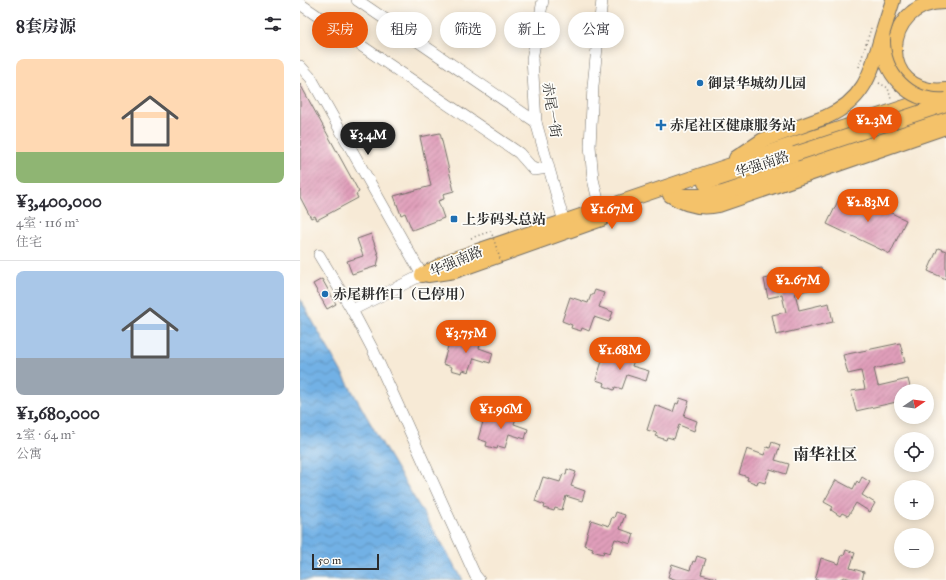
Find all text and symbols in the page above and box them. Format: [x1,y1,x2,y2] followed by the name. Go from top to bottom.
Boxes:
[312,12,368,48] chip: 买房
[376,12,432,48] chip: 租房
[440,12,496,48] chip: 筛选
[504,12,560,48] chip: 新上
[568,12,624,48] chip: 公寓
[262,13,284,35] icon: filters
[16,16,76,37] text: 8套房源
[708,75,806,92] place label: 御景华城幼儿园
[695,78,705,88] marker: 御景华城幼儿园
[539,81,564,139] street label: 赤尾一街
[114,85,186,157] icon: home
[846,107,902,141] pin: ¥2.3M
[856,112,892,128] text: ¥2.3M
[670,117,796,134] place label: 赤尾社区健康服务站
[655,119,667,131] marker: 赤尾社区健康服务站
[340,122,396,156] pin: ¥3.4M
[349,127,387,143] text: ¥3.4M
[733,148,791,181] street label: 华强南路
[835,189,901,223] pin: ¥2.83M
[16,191,102,212] text: ¥3,400,000
[846,194,890,210] text: ¥2.83M
[579,196,645,230] pin: ¥1.67M
[590,201,634,217] text: ¥1.67M
[462,211,546,228] place label: 上步码头总站
[449,214,459,224] marker: 上步码头总站
[16,215,79,231] text: 4室 · 116 m²
[16,234,42,250] text: 住宅
[427,243,485,280] street label: 华强南路
[765,267,831,301] pin: ¥2.67M
[776,272,820,288] text: ¥2.67M
[333,286,473,303] place label: 赤尾耕作口（已停用）
[320,289,330,299] marker: 赤尾耕作口（已停用）
[114,297,186,369] icon: home
[433,320,499,354] pin: ¥3.75M
[445,325,487,341] text: ¥3.75M
[587,337,653,371] pin: ¥1.68M
[598,342,642,358] text: ¥1.68M
[894,384,934,424] north arrow
[894,384,934,568] map controls
[468,396,534,430] pin: ¥1.96M
[479,401,523,417] text: ¥1.96M
[16,403,100,424] text: ¥1,680,000
[16,427,75,443] text: 2室 · 64 m²
[894,432,934,472] button: locate
[793,445,857,464] district label: 南华社区
[16,446,42,462] text: 公寓
[894,480,934,520] button: +
[894,528,934,568] button: −
[312,552,379,571] scale bar
[318,554,341,567] text: 50 m

